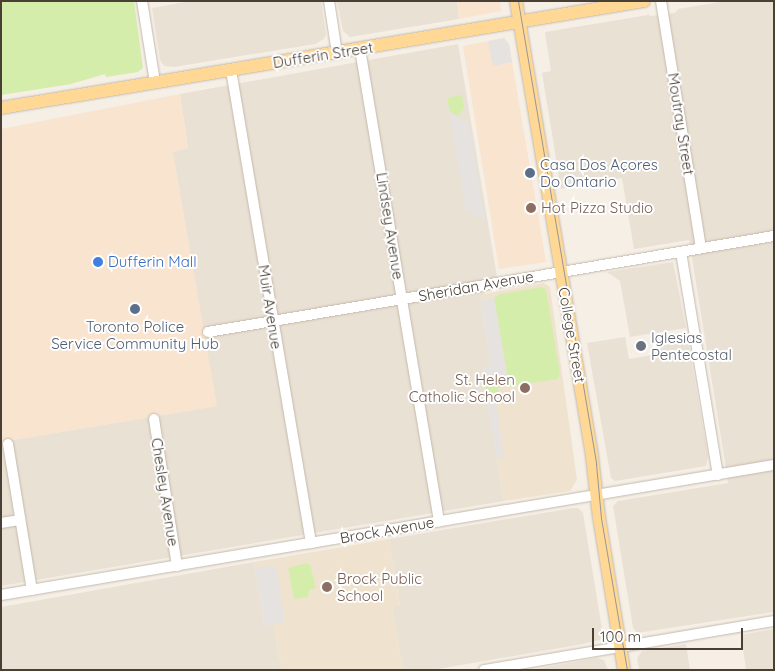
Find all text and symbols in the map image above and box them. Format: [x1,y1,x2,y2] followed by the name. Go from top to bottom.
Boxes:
[272,38,374,72] street label: Dufferin Street
[664,72,698,176] street label: Moutray Street
[540,155,658,190] place label: Casa Dos Açores Do Ontario
[524,167,536,179] marker: Casa Dos Açores Do Ontario
[373,171,407,281] street label: Lindsey Avenue
[541,199,653,217] place label: Hot Pizza Studio
[525,202,537,214] marker: Hot Pizza Studio
[108,253,197,271] place label: Dufferin Mall
[92,256,104,268] marker: Dufferin Mall
[254,263,286,351] street label: Muir Avenue
[417,267,535,305] street label: Sheridan Avenue
[555,286,589,384] street label: College Street
[129,303,141,315] marker: Toronto Police Service Community Hub
[51,317,219,352] place label: Toronto Police Service Community Hub
[651,328,732,363] place label: Iglesias Pentecostal
[635,340,647,352] marker: Iglesias Pentecostal
[409,370,515,405] place label: St. Helen Catholic School
[519,382,531,394] marker: St. Helen Catholic School
[148,437,182,547] street label: Chesley Avenue
[338,513,436,547] street label: Brock Avenue
[337,569,422,604] place label: Brock Public School
[321,581,333,593] marker: Brock Public School
[595,618,746,650] scale bar
[600,627,641,646] text: 100 m

